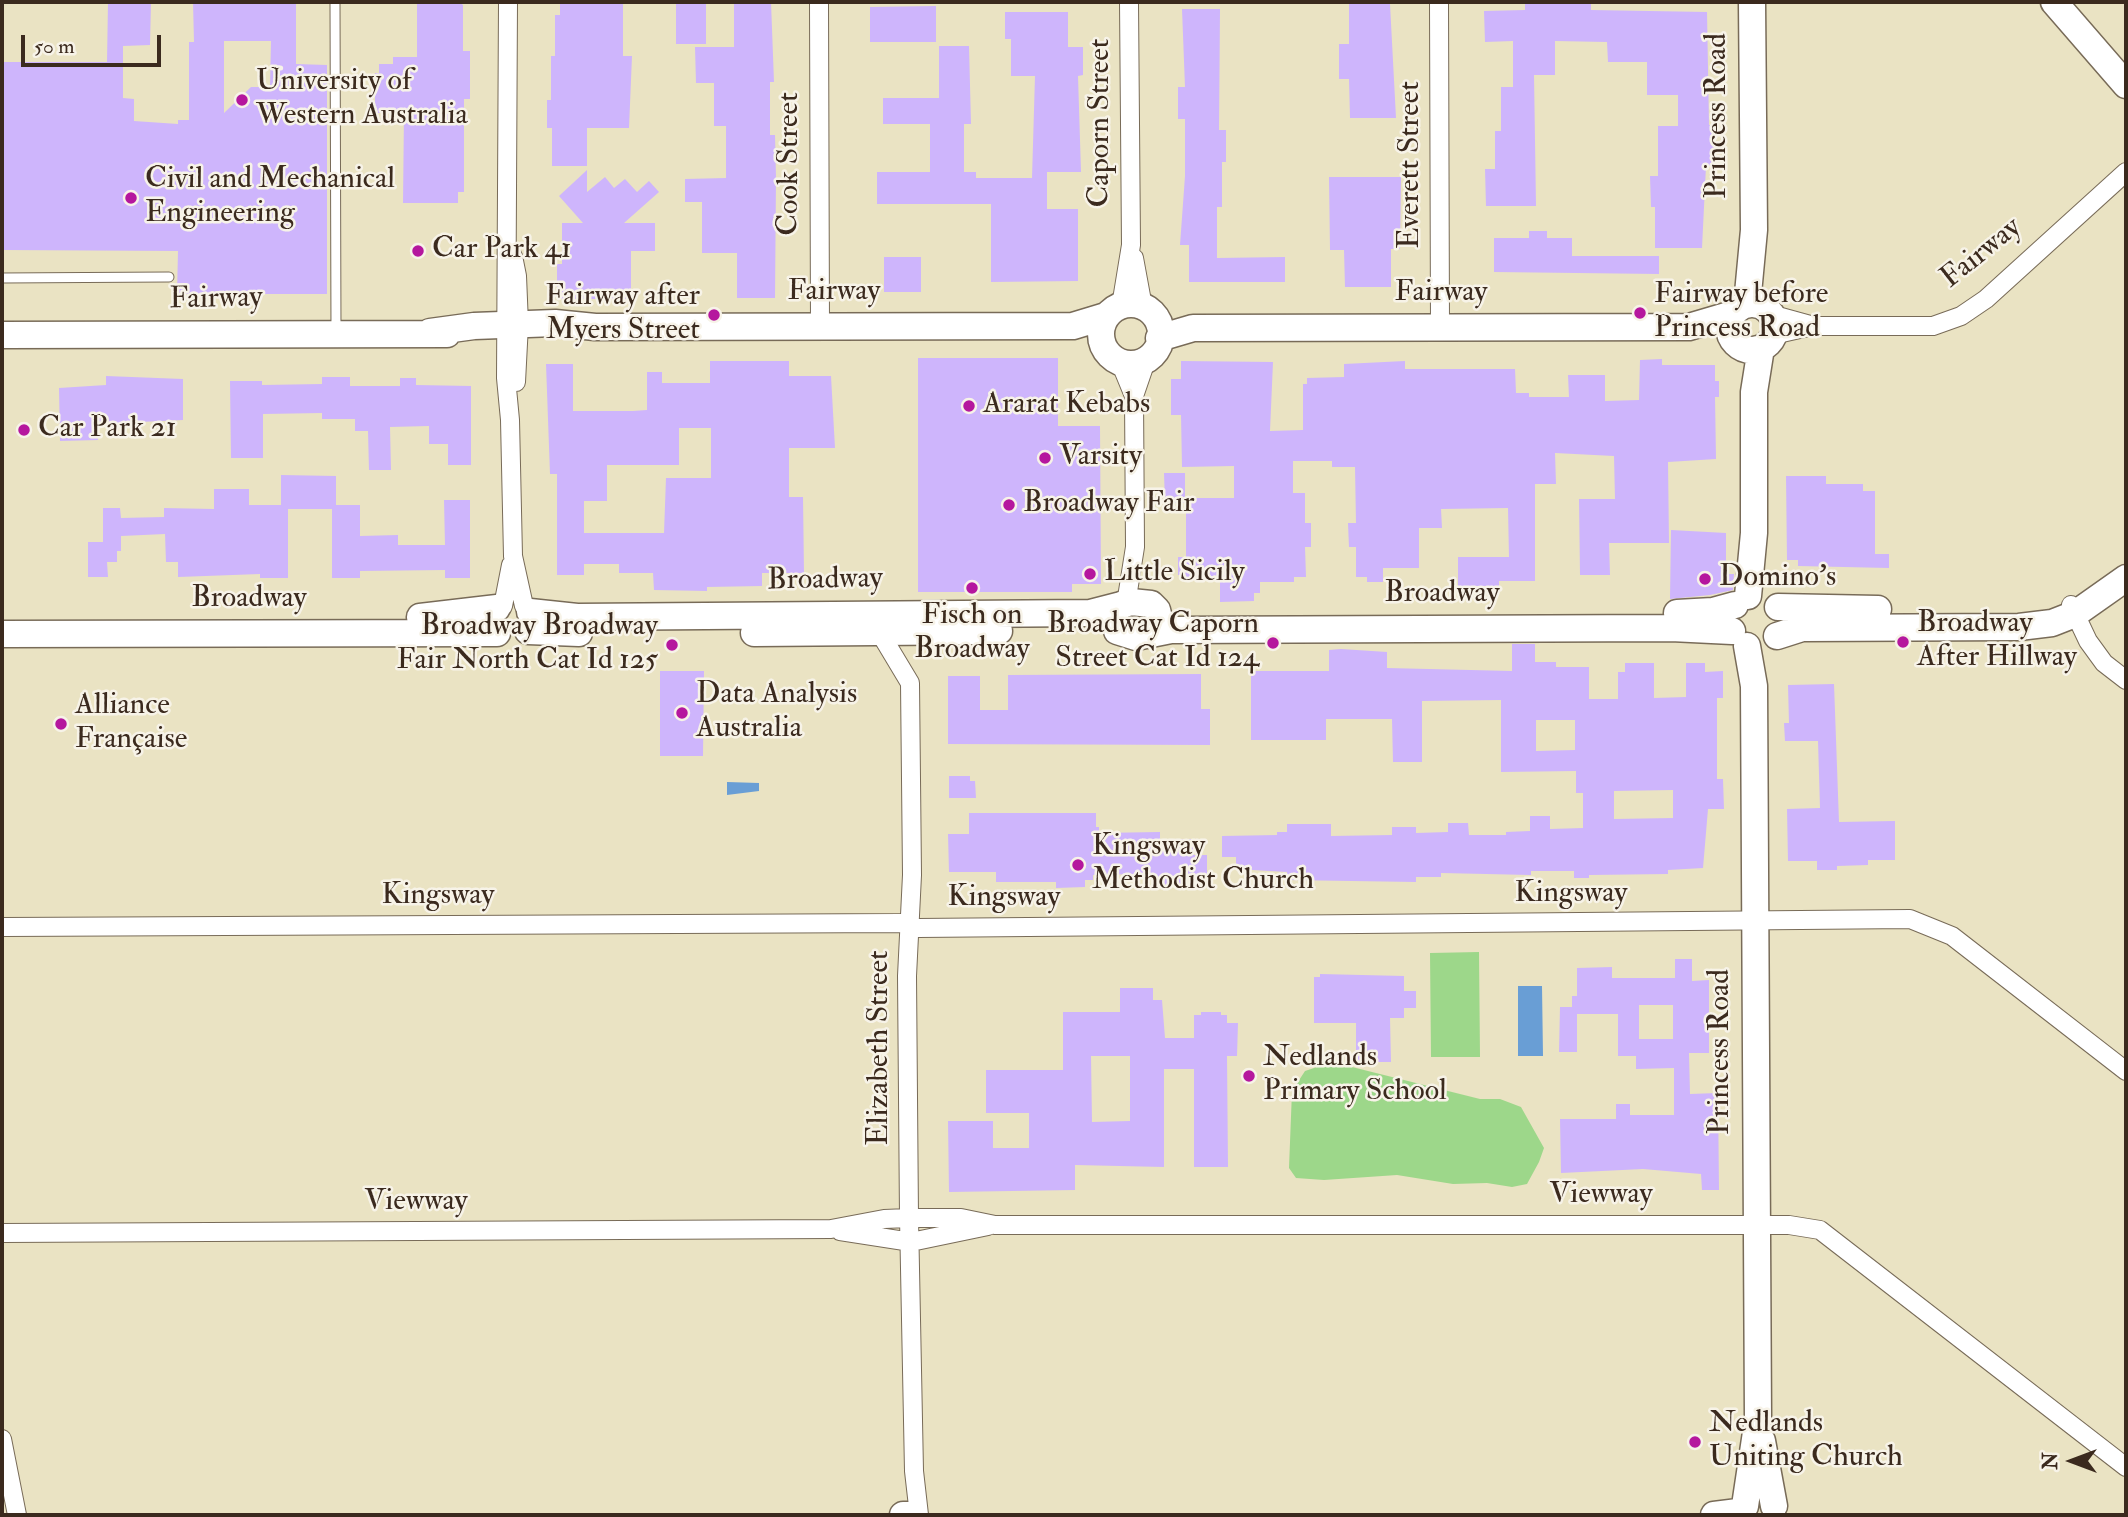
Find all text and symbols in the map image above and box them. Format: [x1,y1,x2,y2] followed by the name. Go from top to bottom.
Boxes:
[24,21,164,65] scale bar
[34,33,75,60] text: 50 m
[1701,33,1737,199] street label: Princess Road
[1084,38,1120,208] street label: Caporn Street
[256,65,468,136] place label: University of Western Australia
[1394,81,1430,249] street label: Everett Street
[234,92,250,108] marker: University of Western Australia
[773,92,809,236] street label: Cook Street
[145,163,395,233] place label: Civil and Mechanical Engineering
[123,190,139,206] marker: Civil and Mechanical Engineering
[1934,211,2030,297] street label: Fairway
[432,233,571,269] place label: Car Park 41
[410,243,426,259] marker: Car Park 41
[787,275,881,311] street label: Fairway
[1394,276,1488,312] street label: Fairway
[1654,278,1828,348] place label: Fairway before Princess Road
[545,280,700,350] place label: Fairway after Myers Street
[169,281,263,319] street label: Fairway
[1632,305,1648,321] marker: Fairway before Princess Road
[706,307,722,323] marker: Fairway after Myers Street
[983,388,1150,424] place label: Ararat Kebabs
[961,398,977,414] marker: Ararat Kebabs
[38,412,177,448] place label: Car Park 21
[16,422,32,438] marker: Car Park 21
[1059,440,1142,476] place label: Varsity
[1037,450,1053,466] marker: Varsity
[1023,487,1194,523] place label: Broadway Fair
[1001,497,1017,513] marker: Broadway Fair
[1104,556,1245,592] place label: Little Sicily
[1719,561,1836,597] place label: Domino's
[767,562,883,600] street label: Broadway
[1082,566,1098,582] marker: Little Sicily
[1697,571,1713,587] marker: Domino's
[1384,577,1500,613] street label: Broadway
[964,580,980,596] marker: Fisch on Broadway
[191,582,307,618] street label: Broadway
[914,599,1030,670] place label: Fisch on Broadway
[1917,607,2077,678] place label: Broadway After Hillway
[1047,608,1259,678] place label: Broadway Caporn Street Cat Id 124
[397,610,658,680] place label: Broadway Broadway Fair North Cat Id 125
[1895,634,1911,650] marker: Broadway After Hillway
[1265,635,1281,651] marker: Broadway Caporn Street Cat Id 124
[664,637,680,653] marker: Broadway Broadway Fair North Cat Id 125
[696,678,857,748] place label: Data Analysis Australia
[75,689,187,760] place label: Alliance Française
[674,705,690,721] marker: Data Analysis Australia
[53,716,69,732] marker: Alliance Française
[1092,830,1314,900] place label: Kingsway Methodist Church
[1070,857,1086,873] marker: Kingsway Methodist Church
[1514,877,1628,913] street label: Kingsway
[381,879,495,915] street label: Kingsway
[947,881,1061,917] street label: Kingsway
[863,950,899,1146] street label: Elizabeth Street
[1704,969,1740,1135] street label: Princess Road
[1263,1041,1447,1112] place label: Nedlands Primary School
[1241,1068,1257,1084] marker: Nedlands Primary School
[1549,1178,1653,1214] street label: Viewway
[364,1185,468,1221] street label: Viewway
[1709,1407,1903,1478] place label: Nedlands Uniting Church
[2037,1426,2107,1496] north arrow
[1687,1434,1703,1450] marker: Nedlands Uniting Church
[2039,1453,2063,1470] text: N

